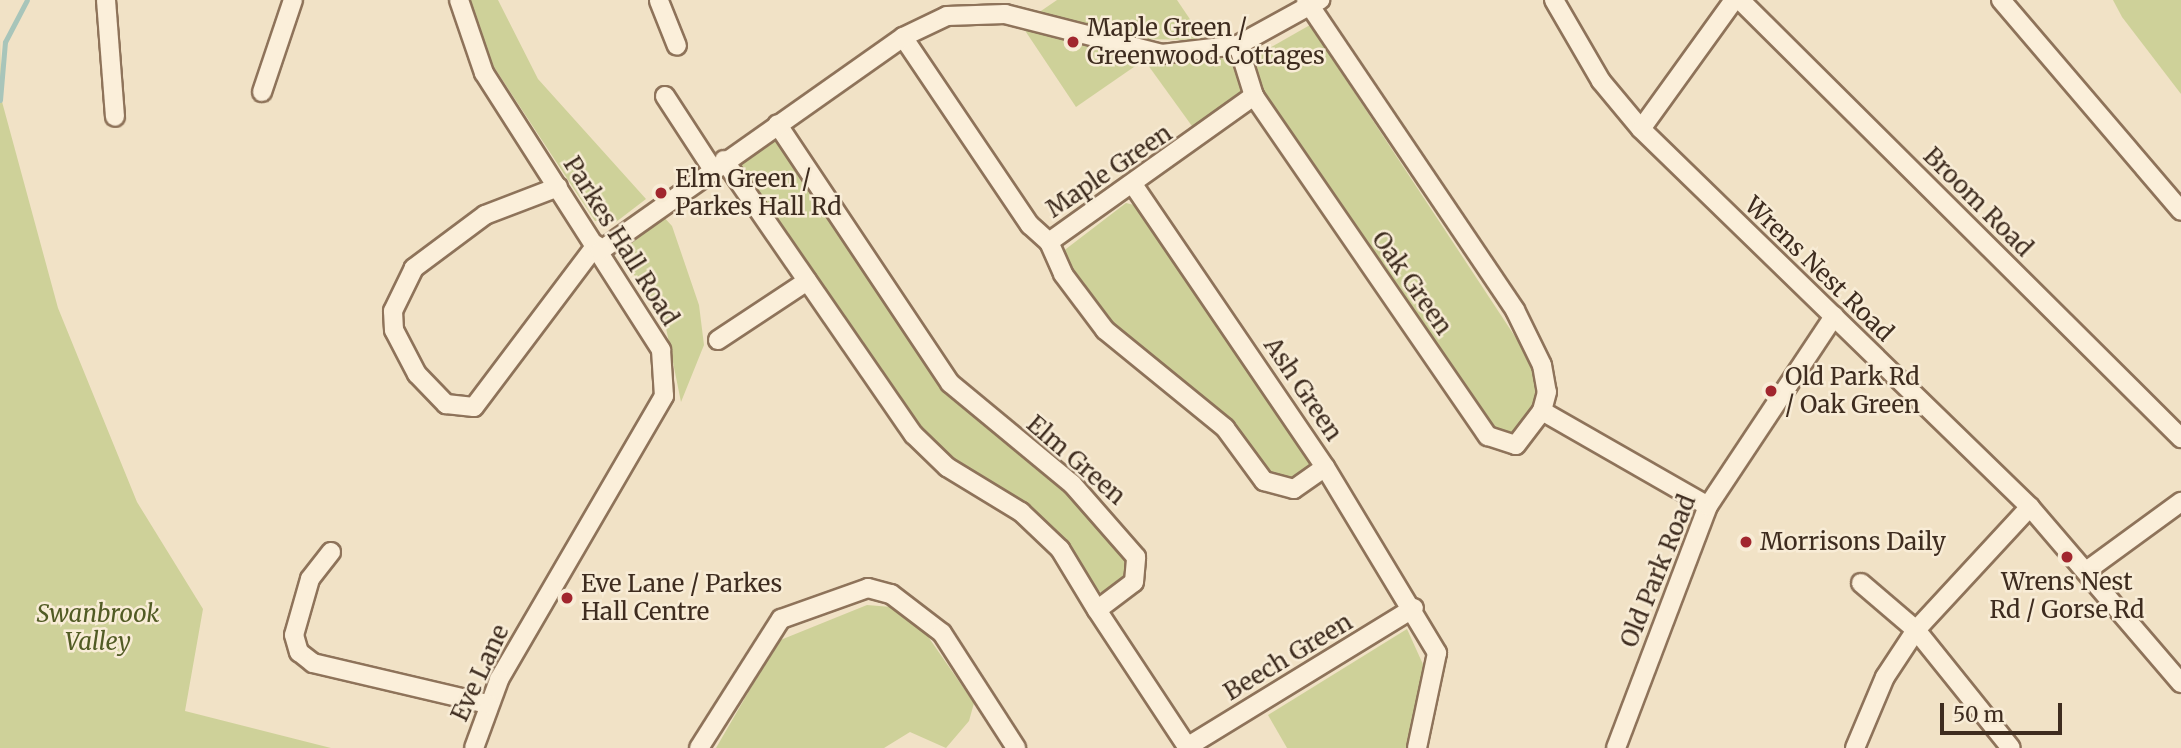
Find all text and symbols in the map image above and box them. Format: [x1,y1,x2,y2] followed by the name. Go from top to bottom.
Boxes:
[1087,14,1325,70] place label: Maple Green / Greenwood Cottages
[1065,34,1081,50] marker: Maple Green / Greenwood Cottages
[1041,118,1177,224] street label: Maple Green
[1917,141,2039,263] street label: Broom Road
[557,151,685,331] street label: Parkes Hall Road
[675,165,842,221] place label: Elm Green / Parkes Hall Rd
[653,185,669,201] marker: Elm Green / Parkes Hall Rd
[1739,191,1899,347] street label: Wrens Nest Road
[1366,226,1458,340] street label: Oak Green
[1258,332,1348,446] street label: Ash Green
[1785,363,1920,419] place label: Old Park Rd / Oak Green
[1763,383,1779,399] marker: Old Park Rd / Oak Green
[1021,409,1131,511] street label: Elm Green
[1614,491,1702,651] street label: Old Park Road
[1760,528,1946,556] place label: Morrisons Daily
[1738,534,1754,550] marker: Morrisons Daily
[2059,549,2075,565] marker: Wrens Nest Rd / Gorse Rd
[1989,568,2145,624] place label: Wrens Nest Rd / Gorse Rd
[581,570,782,626] place label: Eve Lane / Parkes Hall Centre
[559,590,575,606] marker: Eve Lane / Parkes Hall Centre
[37,600,159,656] park label: Swanbrook Valley
[1219,607,1357,707] street label: Beech Green
[445,620,515,726] street label: Eve Lane
[1943,688,2066,732] scale bar
[1953,701,2004,728] text: 50 m

